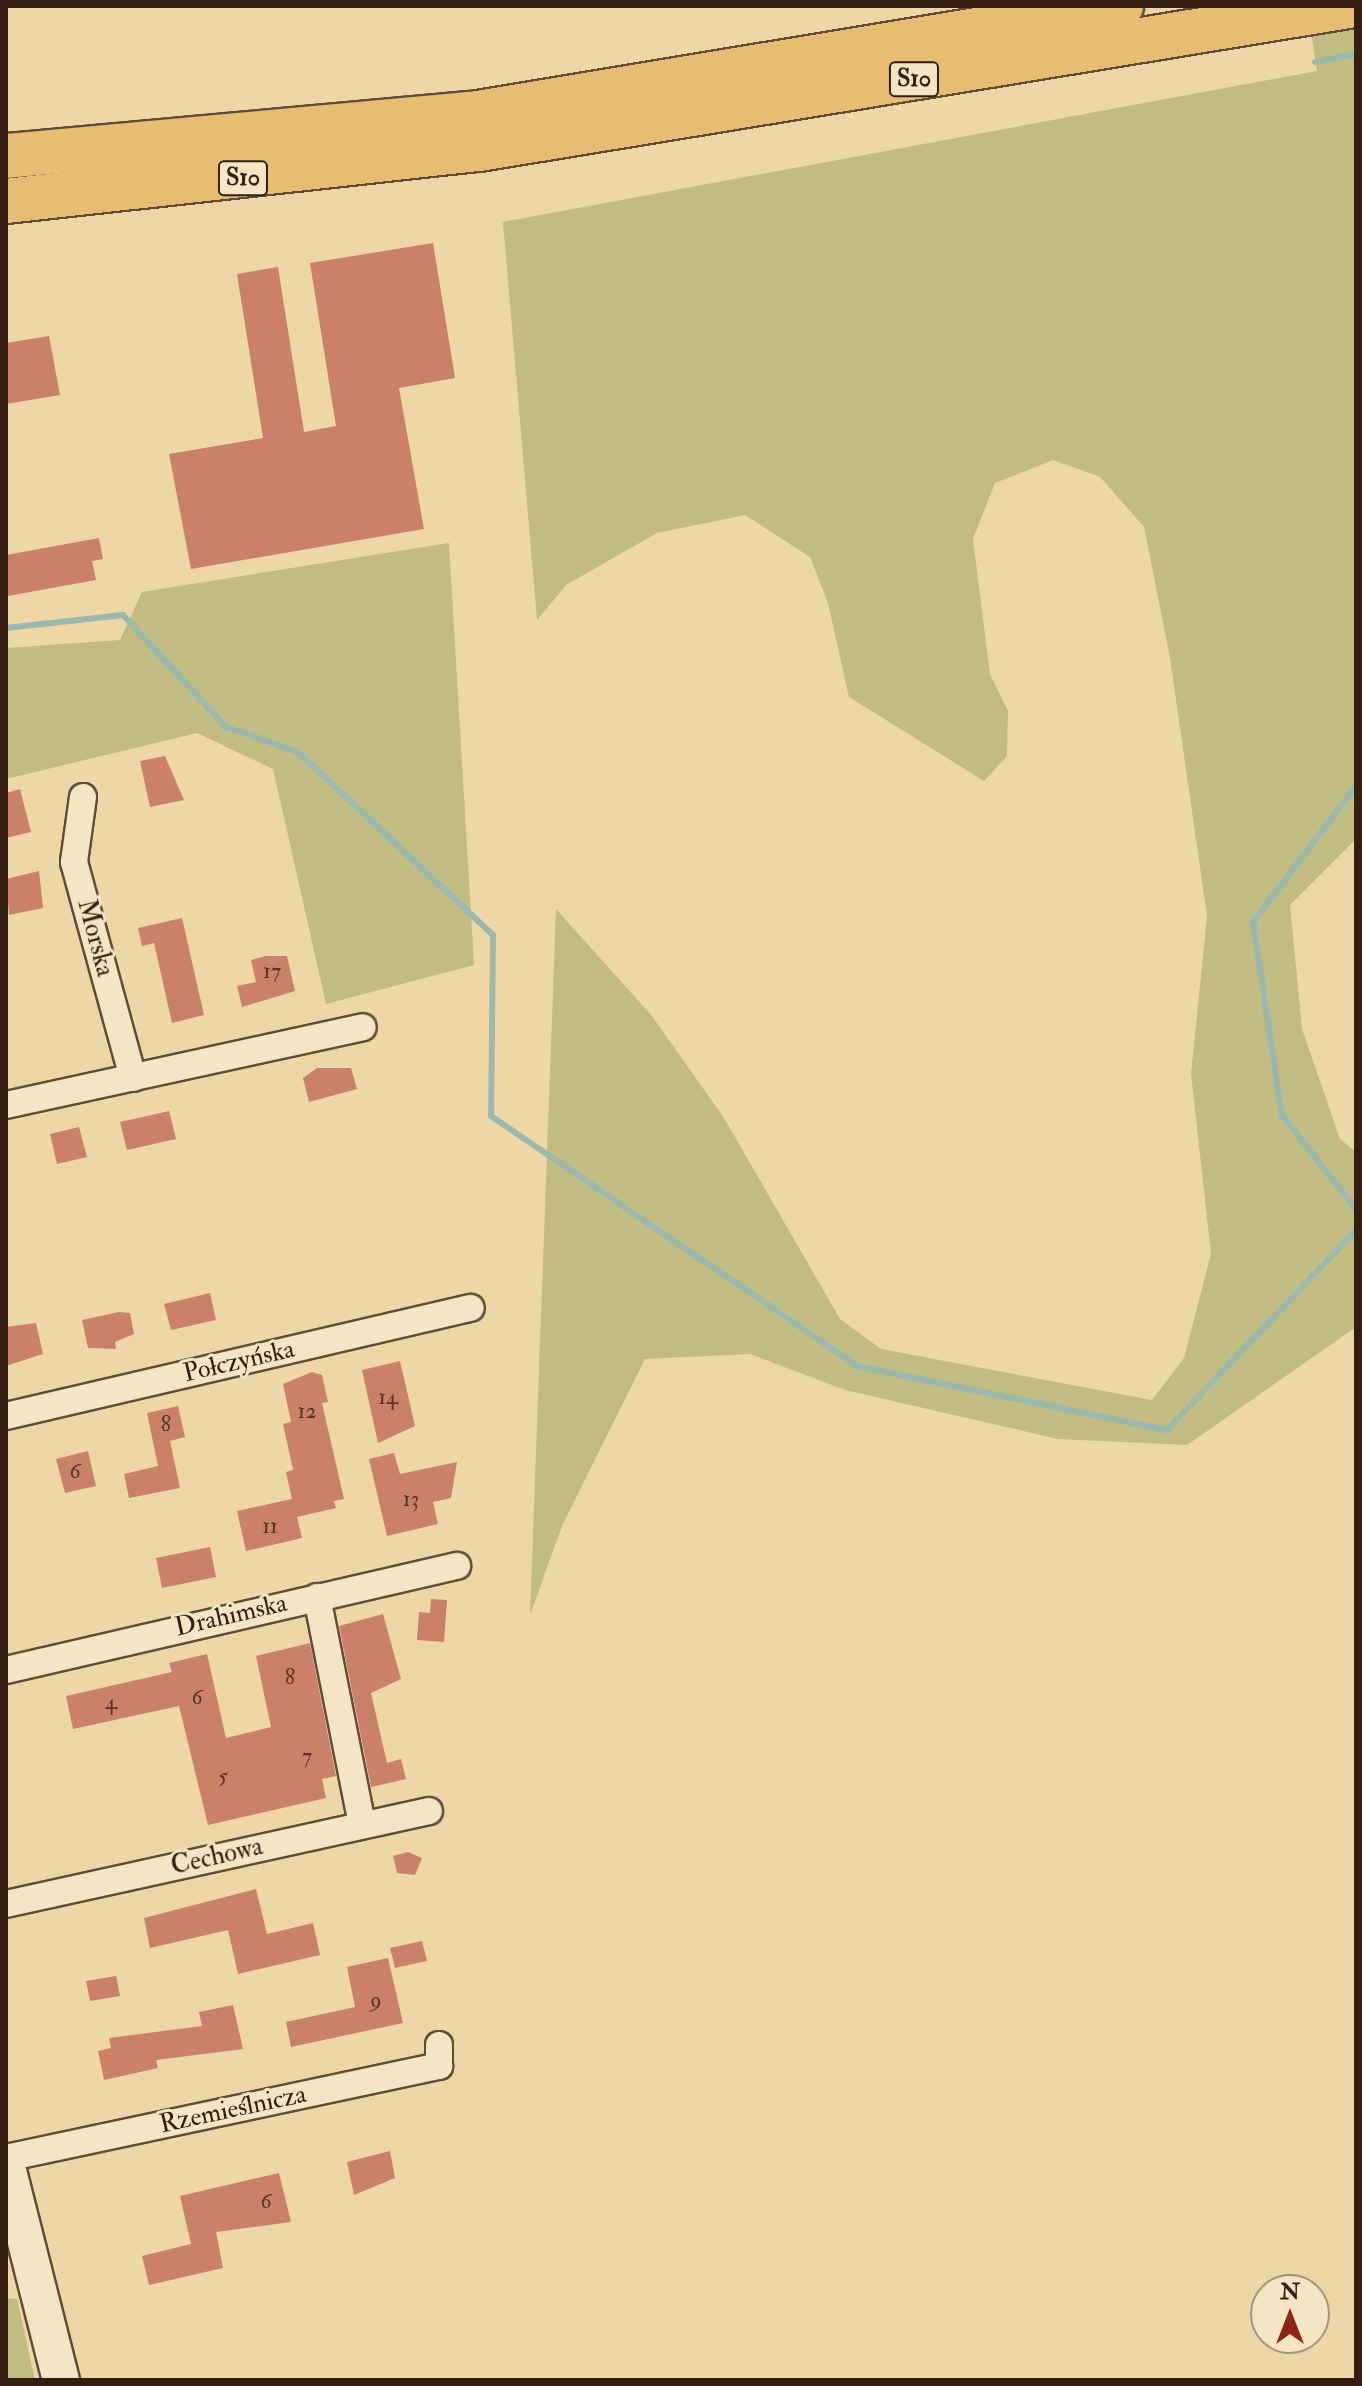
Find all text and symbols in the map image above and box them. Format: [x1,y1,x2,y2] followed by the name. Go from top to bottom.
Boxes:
[888,59,940,99] road number: S10
[217,158,269,198] road number: S10
[70,896,120,980] street label: Morska
[263,959,281,985] house number: 17
[180,1334,298,1390] street label: Połczyńska
[378,1385,398,1411] house number: 14
[297,1399,317,1425] house number: 12
[161,1412,171,1438] house number: 8
[69,1459,81,1485] house number: 6
[403,1487,419,1513] house number: 13
[262,1514,278,1540] house number: 11
[172,1588,290,1644] street label: Drahimska
[285,1665,295,1691] house number: 8
[191,1685,203,1711] house number: 6
[105,1690,117,1716] house number: 4
[302,1744,312,1770] house number: 7
[218,1764,228,1790] house number: 5
[168,1831,266,1883] street label: Cechowa
[370,1988,382,2014] house number: 9
[157,2079,309,2141] street label: Rzemieślnicza
[260,2189,272,2215] house number: 6
[1250,2274,1330,2354] north arrow
[1280,2278,1300,2306] text: N

